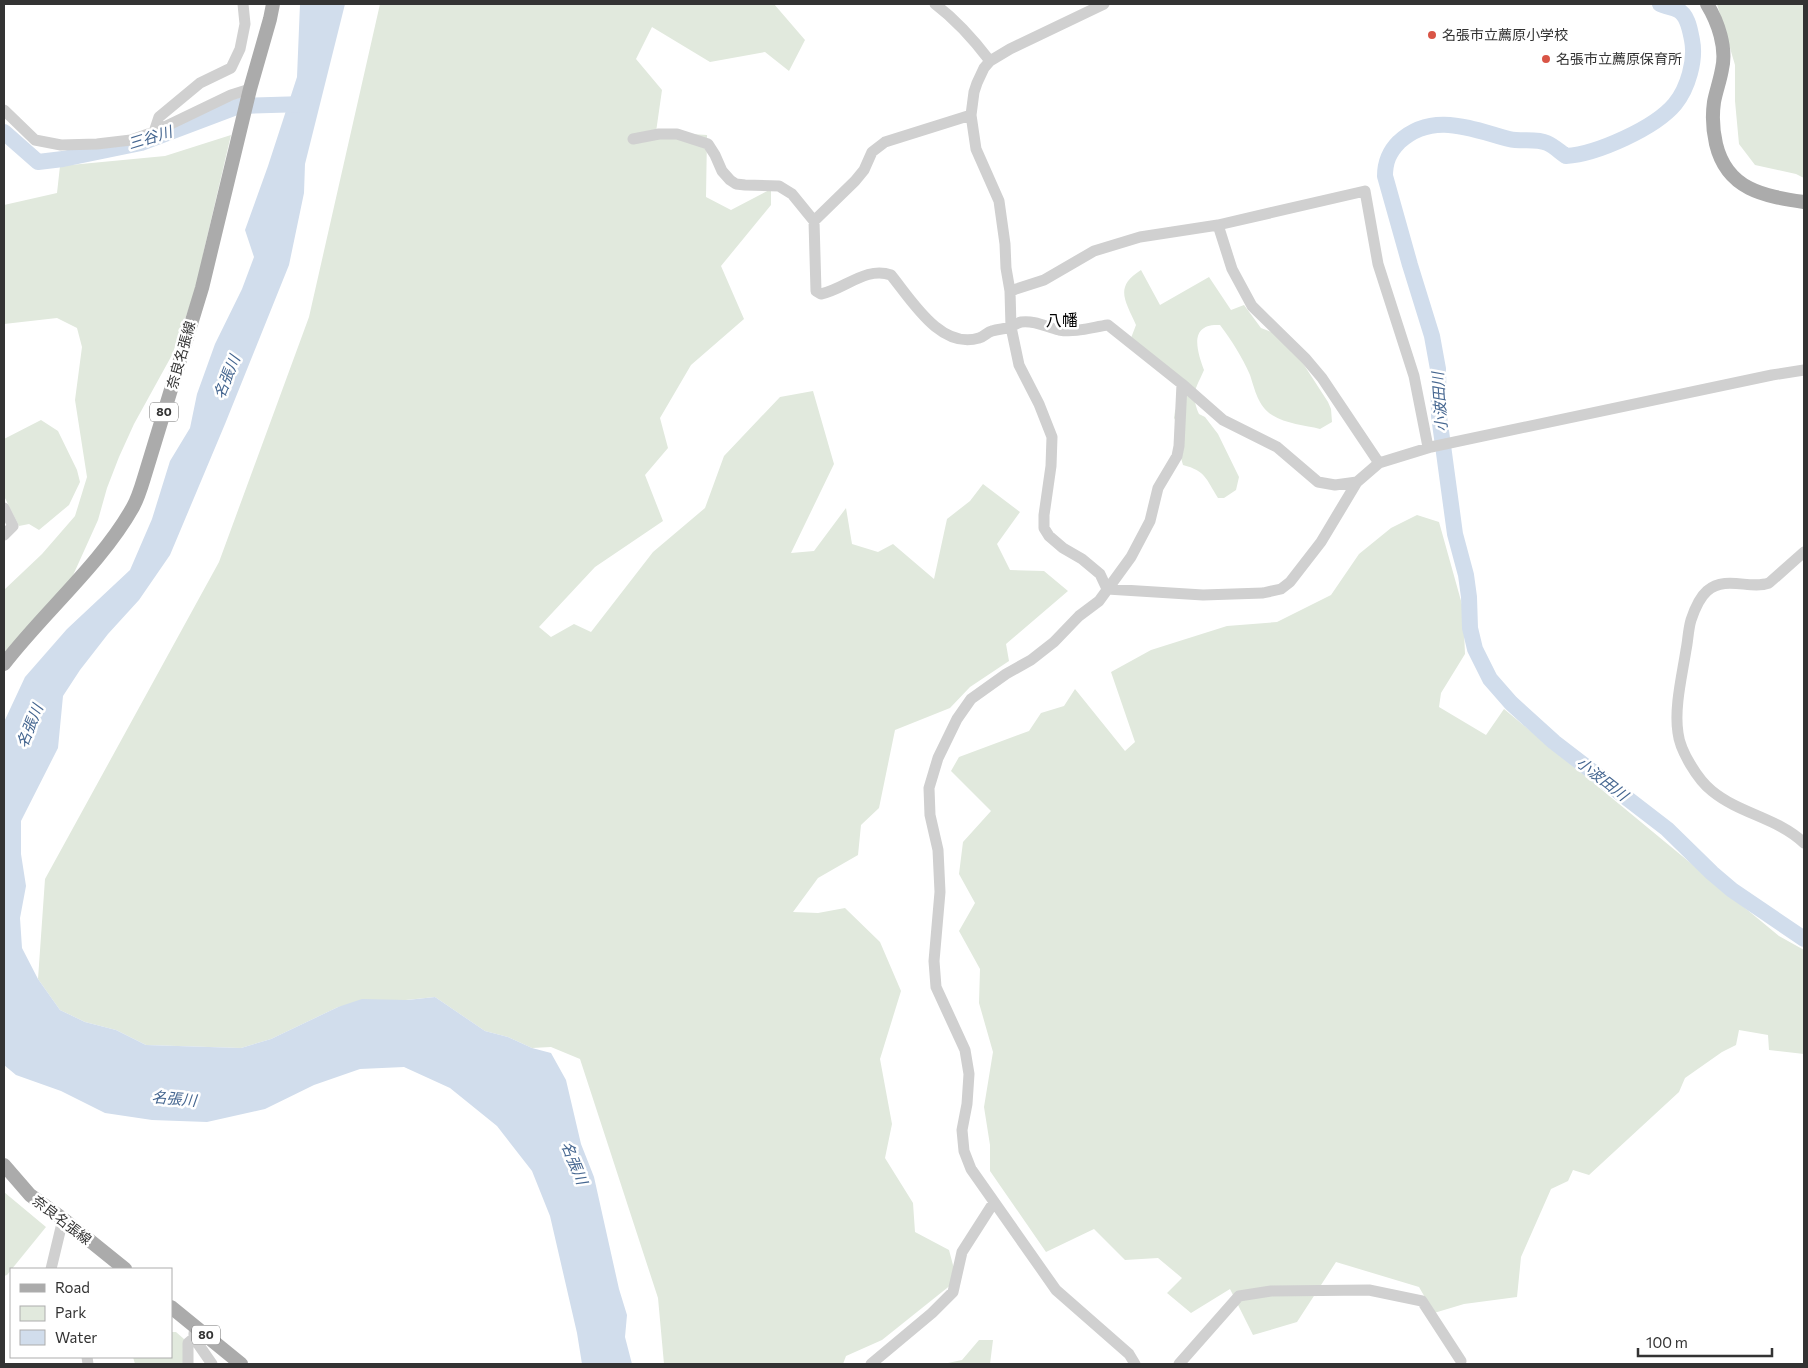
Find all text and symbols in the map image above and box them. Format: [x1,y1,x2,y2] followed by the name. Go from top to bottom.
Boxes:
[1442,26,1568,43] place label: 名張市立薦原小学校
[1426,29,1438,41] marker: 名張市立薦原小学校
[1556,50,1682,67] place label: 名張市立薦原保育所
[1540,53,1552,65] marker: 名張市立薦原保育所
[126,121,176,152] water label: 三谷川
[1046,310,1078,329] district label: 八幡
[163,319,198,391] street label: 奈良名張線
[209,351,244,401] water label: 名張川
[1428,370,1450,433] water label: 小波田川
[150,402,178,422] road number: 80
[12,700,47,750] water label: 名張川
[1573,753,1633,805] water label: 小波田川
[151,1087,199,1109] water label: 名張川
[558,1138,592,1189] water label: 名張川
[29,1191,95,1248] street label: 奈良名張線
[10,1268,172,1358] legend
[55,1278,90,1296] text: Road
[55,1303,86,1321] text: Park
[192,1326,220,1344] road number: 80
[1638,1326,1772,1358] scale bar
[55,1328,97,1346] text: Water
[1646,1333,1688,1351] text: 100 m

